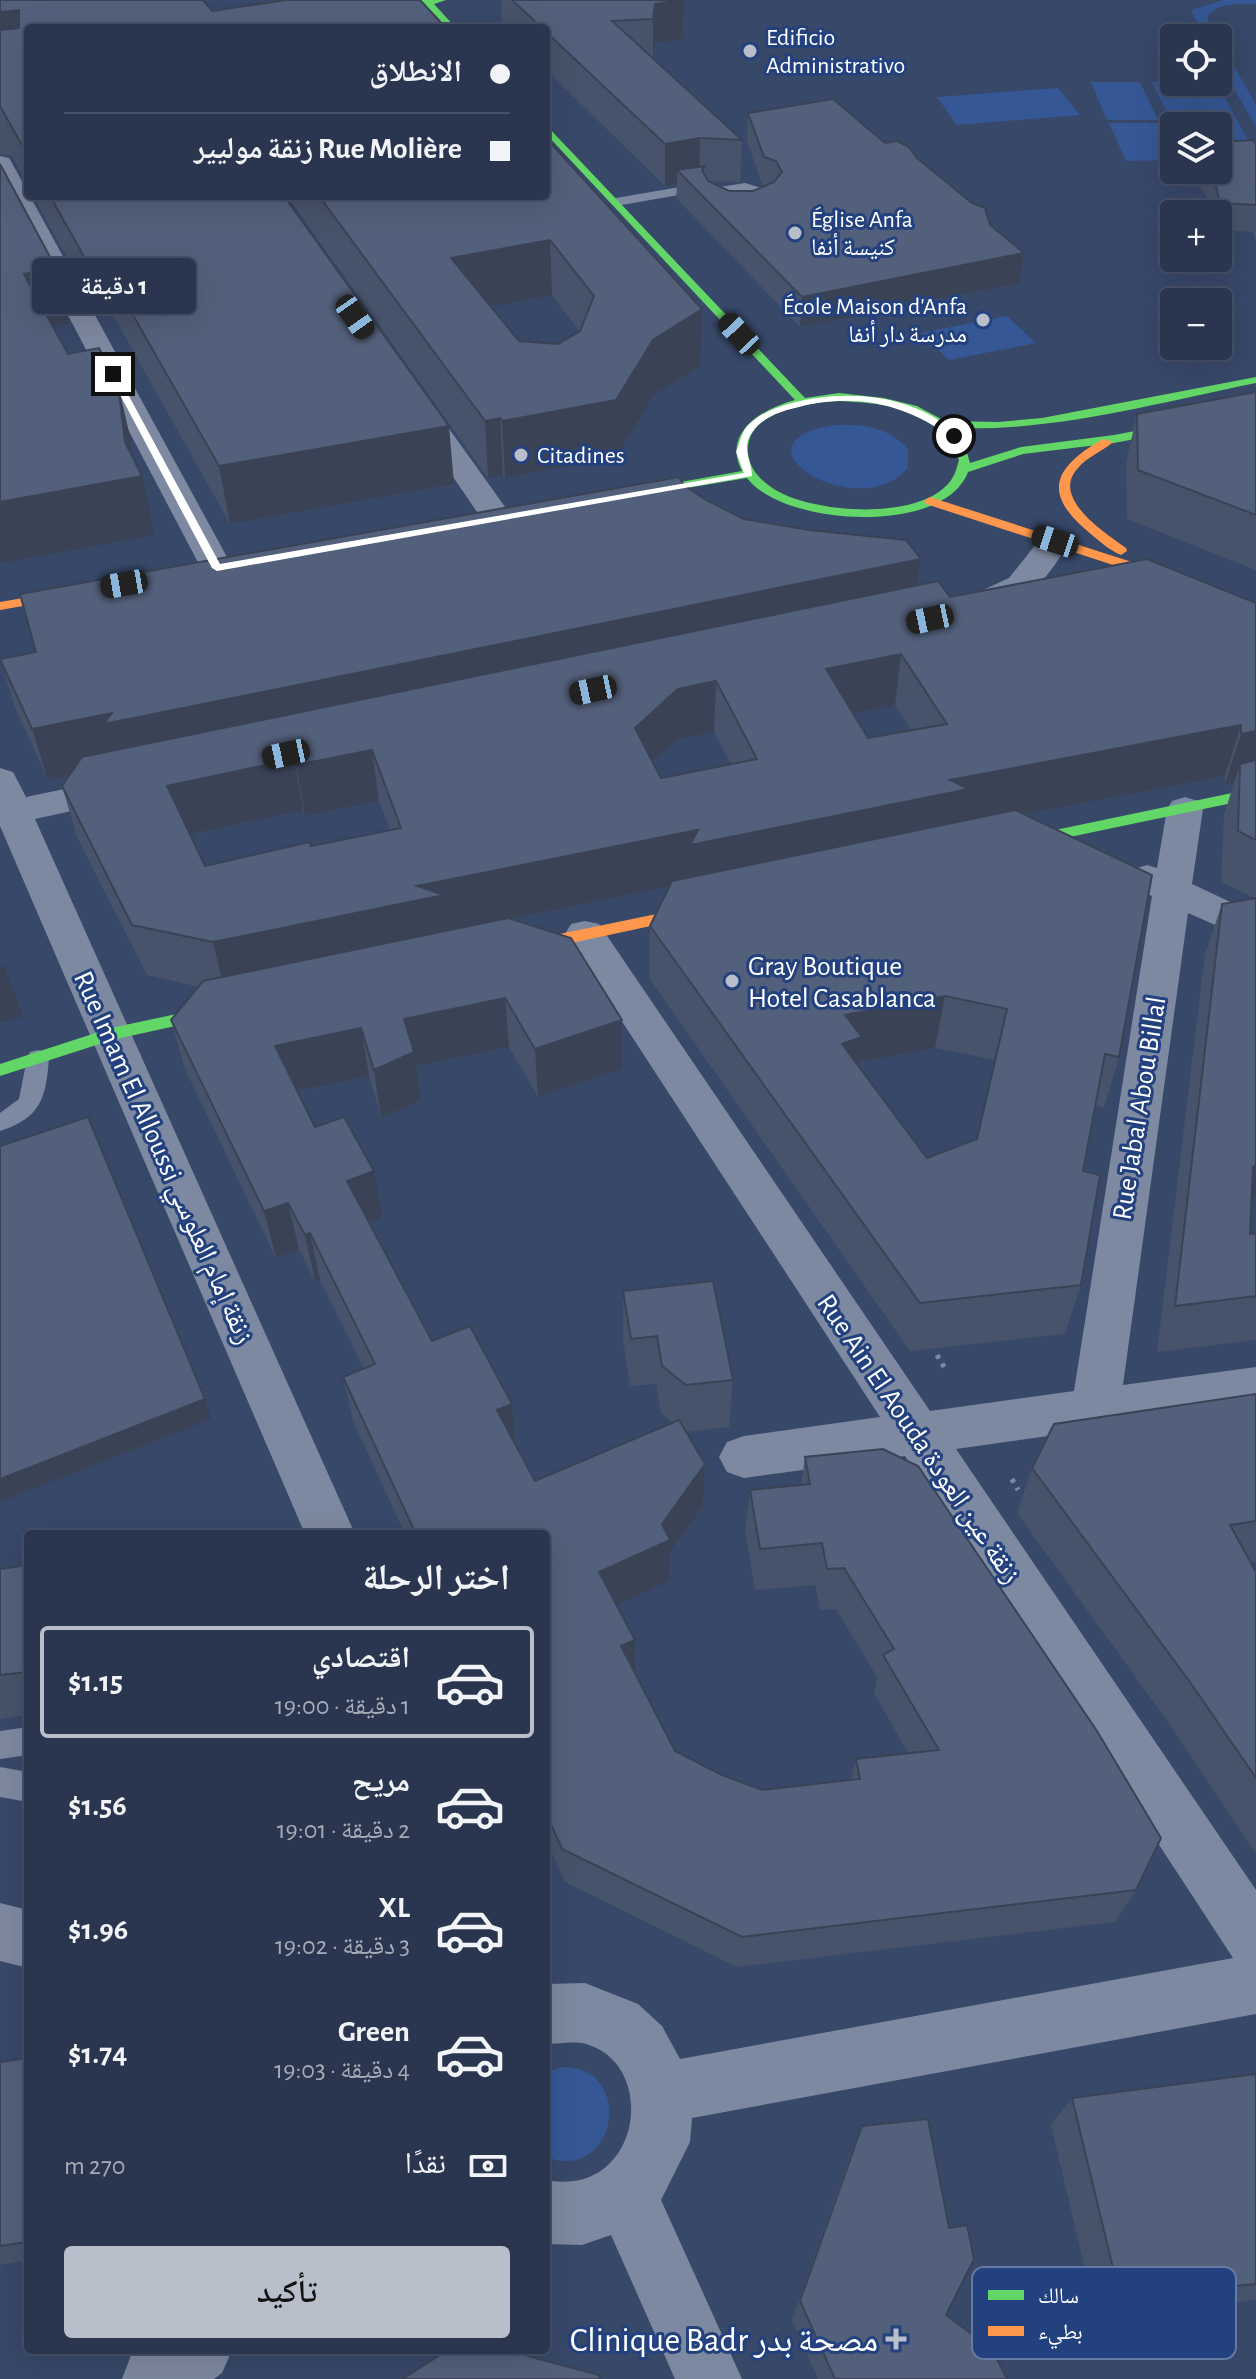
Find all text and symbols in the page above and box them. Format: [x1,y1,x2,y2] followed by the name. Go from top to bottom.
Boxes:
[1160,24,1232,360] map controls
[1160,24,1232,96] button: locate
[766,26,905,78] place label: Edificio Administrativo
[741,42,759,60] marker: Edificio Administrativo
[369,57,462,87] text: الانطلاق
[1160,112,1232,184] button: layers
[194,134,462,164] text: Rue Molière زنقة موليير
[1160,200,1232,272] button: +
[811,206,913,260] place label: Église Anfa كنيسة أنفا
[786,224,804,242] marker: Église Anfa كنيسة أنفا
[31,258,195,314] callout: 1 دقيقة
[80,273,148,299] text: 1 دقيقة
[1160,288,1232,360] button: −
[331,290,379,344] car
[783,293,967,347] place label: École Maison d'Anfa مدرسة دار أنفا
[714,308,764,360] car
[974,311,992,329] marker: École Maison d'Anfa مدرسة دار أنفا
[95,356,131,392] route end
[936,418,972,454] route start
[537,444,625,468] place label: Citadines
[512,446,530,464] marker: Citadines
[1028,522,1082,560] car
[98,568,150,600] car
[904,602,956,636] car
[567,673,619,707] car
[260,737,312,771] car
[748,953,936,1013] place label: Gray Boutique Hotel Casablanca
[62,967,258,1351] street label: Rue Imam El Alloussi زنقة إمام العلوسي
[723,972,741,990] marker: Gray Boutique Hotel Casablanca
[1109,995,1171,1222] street label: Rue Jabal Abou Billal
[810,1290,1025,1590] street label: Rue Ain El Aouda زنقة عين العودة
[363,1560,510,1596] text: اختر الرحلة
[312,1643,410,1673] text: اقتصادي
[434,1646,506,1718] icon: car
[68,1667,123,1697] text: $1.15
[275,1693,410,1719] text: 1 دقيقة · 19:00
[352,1767,410,1797] text: مريح
[434,1770,506,1842] icon: car
[68,1791,127,1821] text: $1.56
[277,1817,410,1843] text: 2 دقيقة · 19:01
[378,1893,410,1923] text: XL
[434,1894,506,1966] icon: car
[68,1915,128,1945] text: $1.96
[275,1933,410,1959] text: 3 دقيقة · 19:02
[338,2017,410,2047] text: Green
[434,2018,506,2090] icon: car
[68,2039,127,2069] text: $1.74
[274,2057,410,2083] text: 4 دقيقة · 19:03
[466,2144,510,2188] icon: cash
[405,2149,446,2179] text: نقدًا
[64,2153,126,2179] text: 270 m
[64,2246,510,2338] button: تأكيد
[972,2267,1236,2359] legend
[1038,2285,1079,2307] text: سالك
[1038,2321,1083,2349] text: بطيء
[570,2324,878,2358] place label: Clinique Badr مصحة بدر
[885,2328,907,2350] marker: Clinique Badr مصحة بدر

